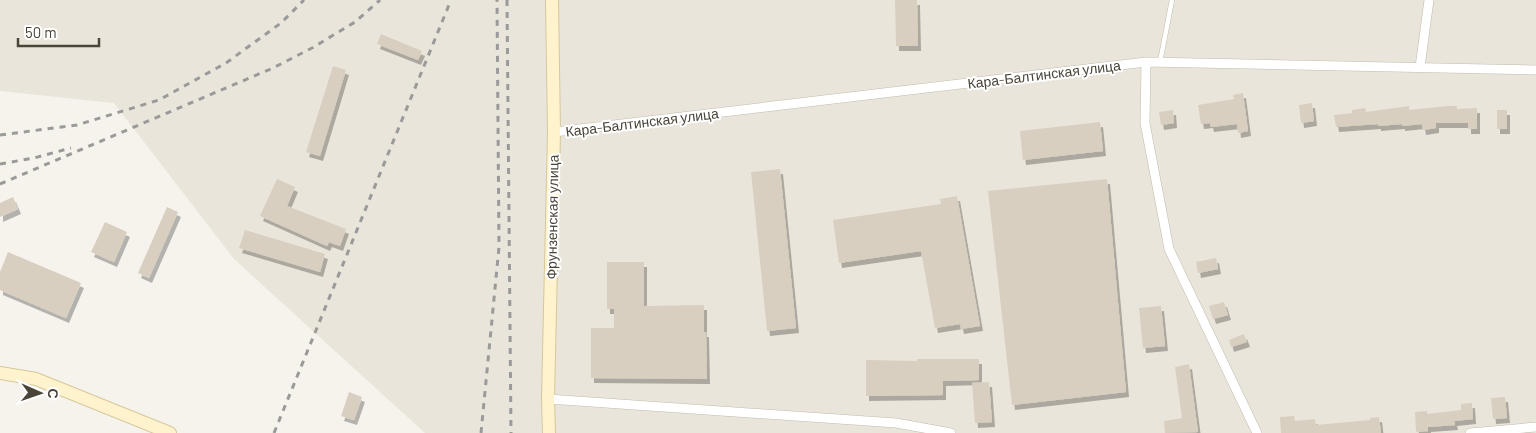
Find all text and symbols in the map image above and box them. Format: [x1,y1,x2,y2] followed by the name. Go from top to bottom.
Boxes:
[18,15,99,47] scale bar
[25,23,57,41] text: 50 m
[966,56,1122,92] street label: Кара-Балтинская улица
[564,104,720,140] street label: Кара-Балтинская улица
[542,154,562,280] street label: Фрунзенская улица
[15,368,65,418] north arrow
[45,388,62,399] text: С

